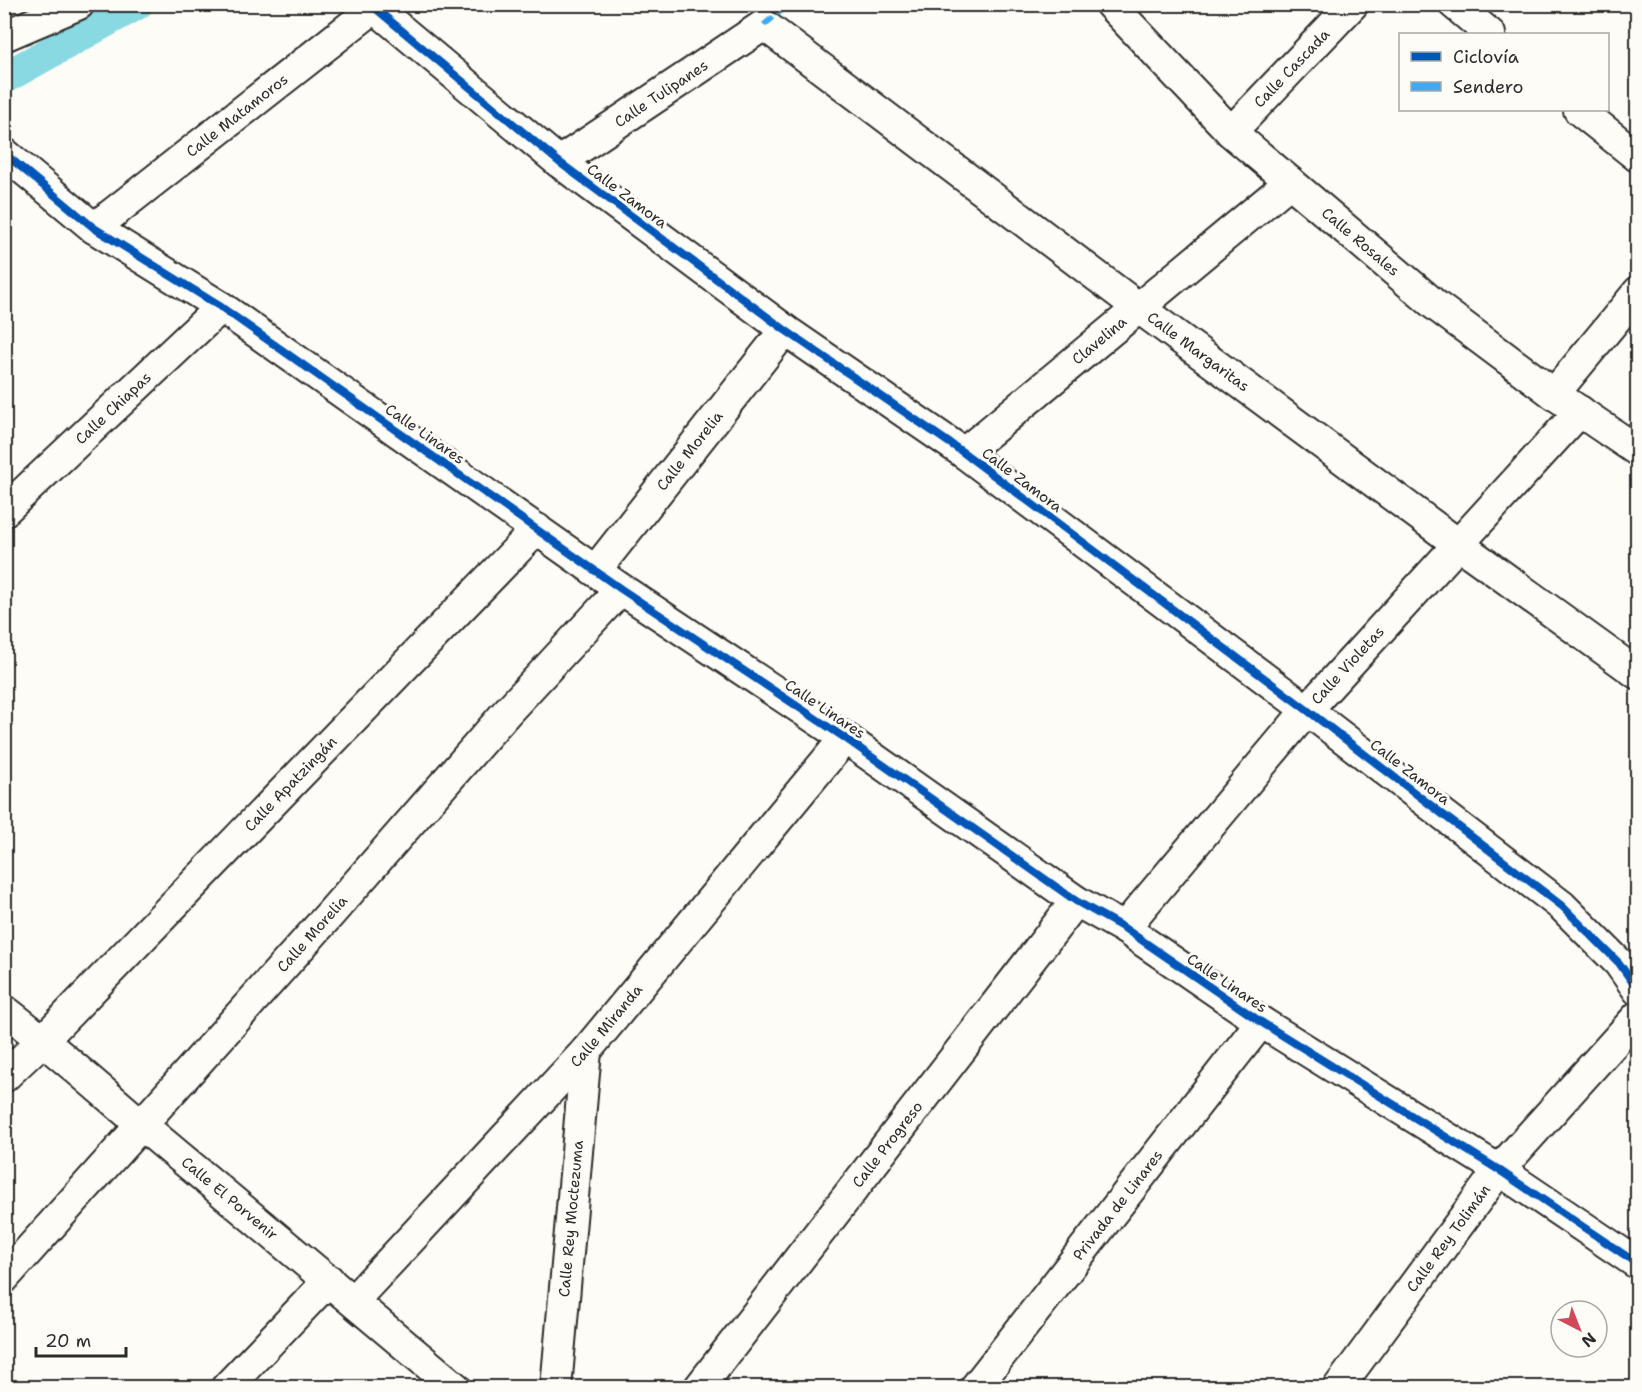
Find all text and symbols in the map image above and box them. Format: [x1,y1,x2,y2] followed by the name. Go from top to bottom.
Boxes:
[1249,24,1335,112] street label: Calle Cascada
[1399,33,1609,111] legend
[1453,45,1519,69] text: Ciclovía
[611,55,712,132] street label: Calle Tulipanes
[182,69,292,162] street label: Calle Matamoros
[1453,75,1523,99] text: Sendero
[583,159,672,233] street label: Calle Zamora
[1317,203,1404,281] street label: Calle Rosales
[1143,307,1253,396] street label: Calle Margaritas
[1068,311,1131,369] street label: Clavelina
[71,368,156,449] street label: Calle Chiapas
[381,399,469,469] street label: Calle Linares
[652,406,728,495] street label: Calle Morelia
[978,443,1067,517] street label: Calle Zamora
[1307,622,1389,709] street label: Calle Violetas
[781,675,869,743] street label: Calle Linares
[240,732,341,836] street label: Calle Apatzingán
[1366,735,1455,810] street label: Calle Zamora
[273,891,352,976] street label: Calle Morelia
[1183,949,1271,1017] street label: Calle Linares
[566,980,647,1072] street label: Calle Miranda
[848,1097,927,1192] street label: Calle Progreso
[554,1139,588,1298] street label: Calle Rey Moctezuma
[1068,1146,1167,1265] street label: Privada de Linares
[177,1152,282,1245] street label: Calle El Porvenir
[1402,1180,1495,1296] street label: Calle Rey Tolimán
[1549,1299,1609,1359] north arrow
[36,1320,126,1358] scale bar
[1577,1328,1600,1352] text: N
[45,1329,91,1353] text: 20 m

